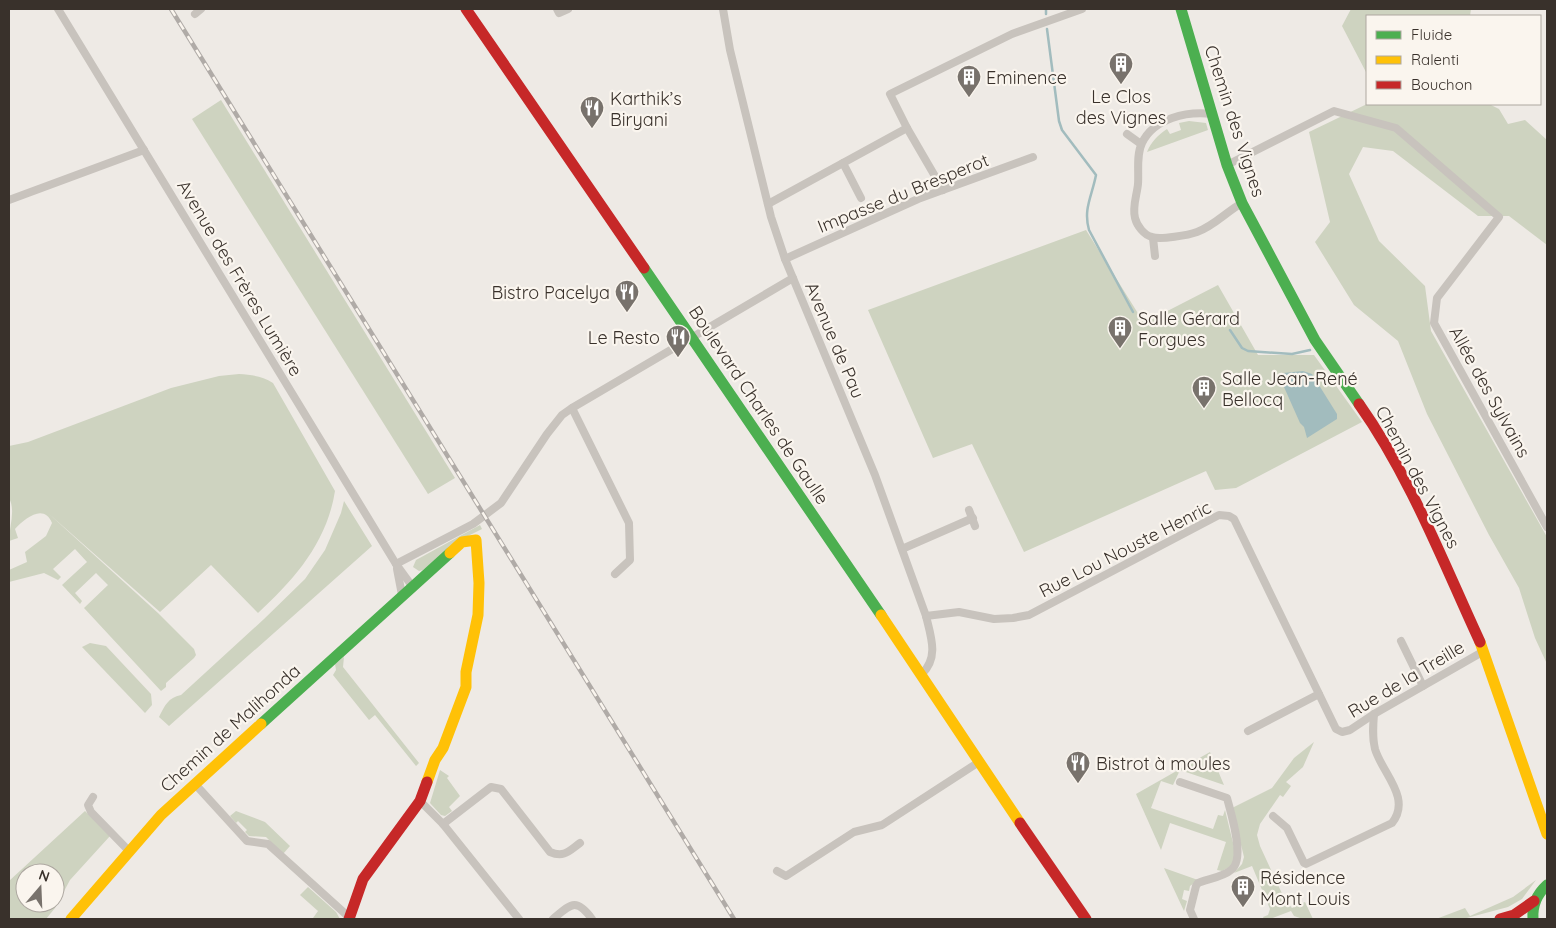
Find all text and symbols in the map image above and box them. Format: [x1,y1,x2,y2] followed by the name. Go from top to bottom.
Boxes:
[1366,15,1541,105] legend
[1411,25,1452,44] text: Fluide
[1200,42,1270,200] street label: Chemin des Vignes
[1411,50,1459,69] text: Ralenti
[1108,51,1134,85] building icon: Le Clos des Vignes
[956,64,982,98] building icon: Eminence
[986,66,1067,89] place label: Eminence
[1411,75,1472,94] text: Bouchon
[1076,85,1166,129] place label: Le Clos des Vignes
[610,87,682,131] place label: Karthik’s Biryani
[579,95,605,129] restaurant icon: Karthik’s Biryani
[814,148,992,238] street label: Impasse du Bresperot
[172,176,308,380] street label: Avenue des Frères Lumière
[800,278,870,402] street label: Avenue de Pau
[614,279,640,313] restaurant icon: Bistro Pacelya
[492,281,610,304] place label: Bistro Pacelya
[684,301,834,509] street label: Boulevard Charles de Gaulle
[1138,307,1240,351] place label: Salle Gérard Forgues
[1107,315,1133,349] building icon: Salle Gérard Forgues
[1444,322,1536,462] street label: Allée des Sylvains
[665,324,691,358] restaurant icon: Le Resto
[588,326,660,349] place label: Le Resto
[1222,367,1358,411] place label: Salle Jean-René Bellocq
[1191,375,1217,409] building icon: Salle Jean-René Bellocq
[1371,402,1465,552] street label: Chemin des Vignes
[1035,496,1215,602] street label: Rue Lou Nouste Henric
[1344,635,1468,723] street label: Rue de la Treille
[155,659,305,797] street label: Chemin de Malihonda
[1065,750,1091,784] restaurant icon: Bistrot à moules
[1096,752,1230,775] place label: Bistrot à moules
[15,863,65,913] north arrow
[36,866,52,886] text: N
[1260,866,1350,910] place label: Résidence Mont Louis
[1230,874,1256,908] building icon: Résidence Mont Louis

